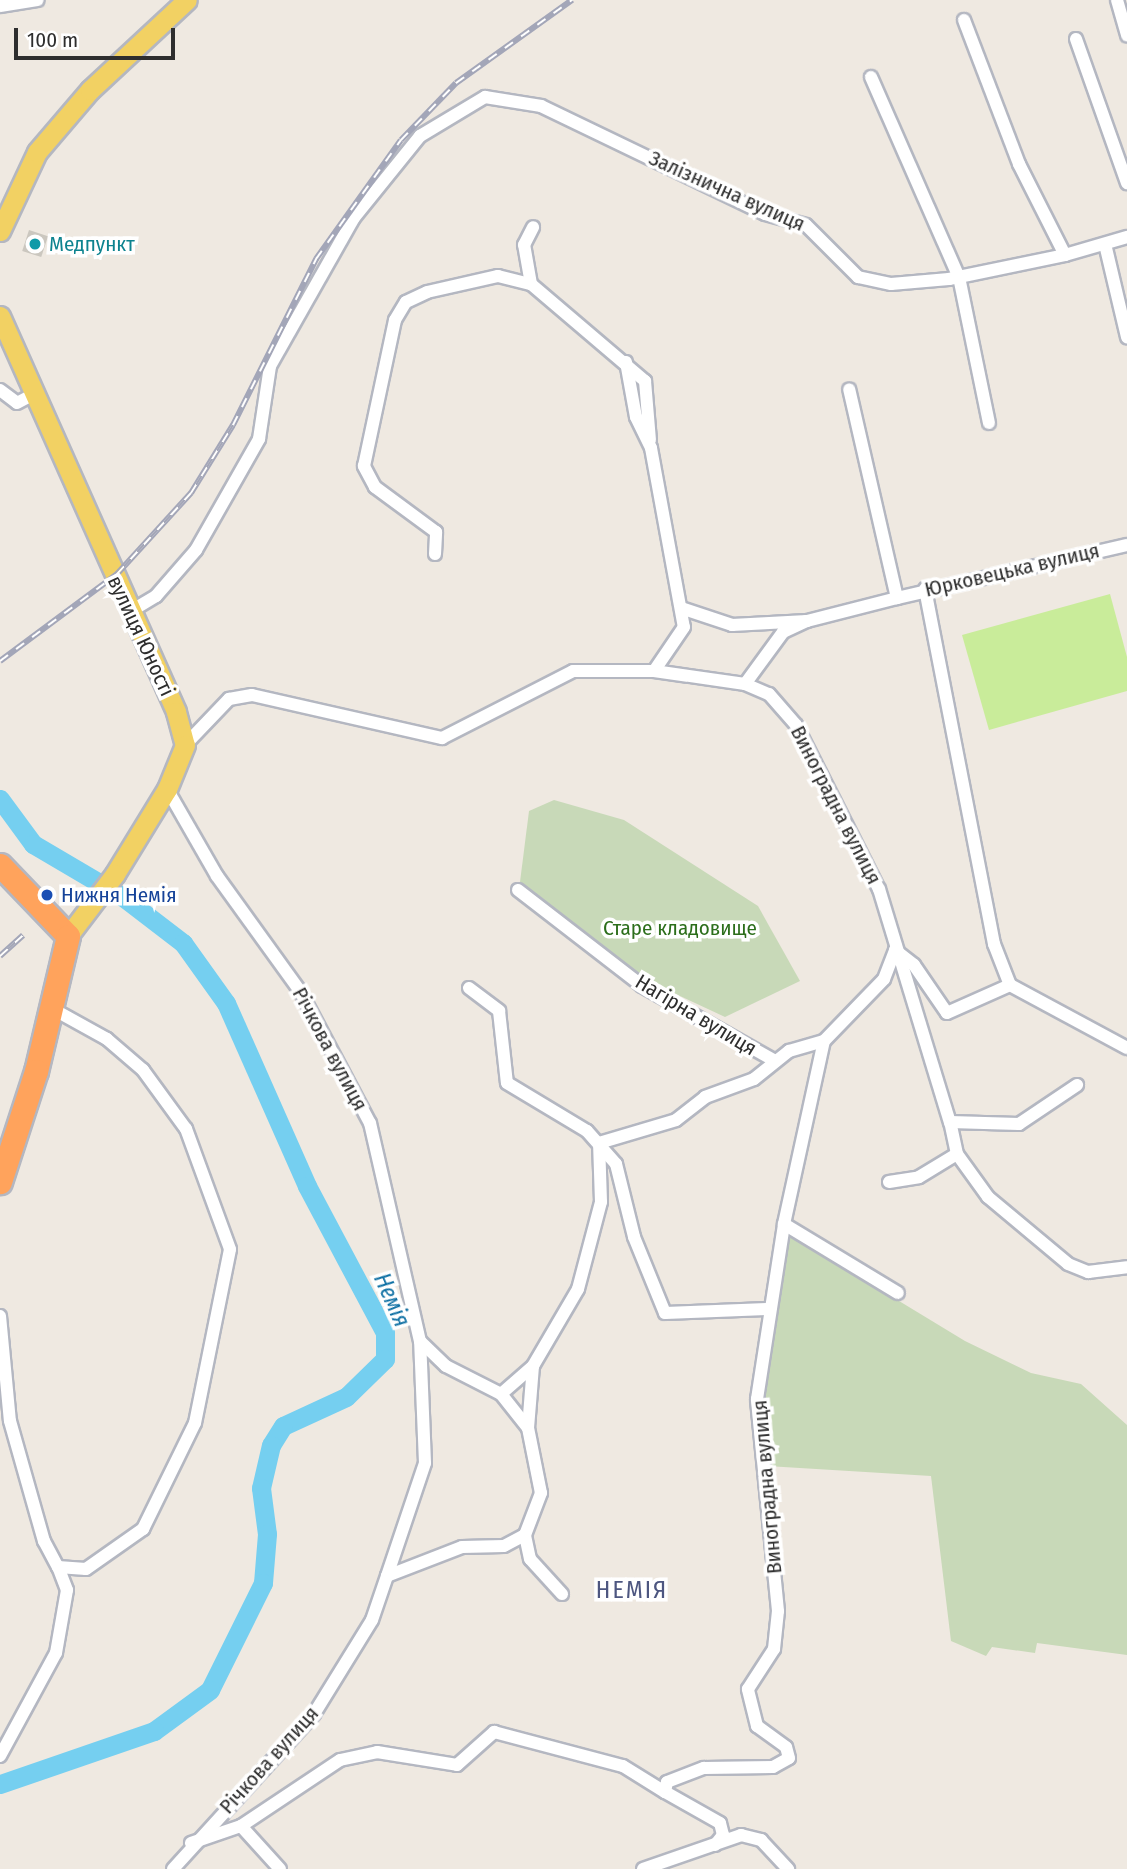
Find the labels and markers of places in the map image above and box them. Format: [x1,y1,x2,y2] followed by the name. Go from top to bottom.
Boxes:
[49,231,135,257] place label: Медпункт
[27,236,43,252] marker: Медпункт
[61,882,177,908] place label: Нижня Немія
[39,887,55,903] marker: Нижня Немія

